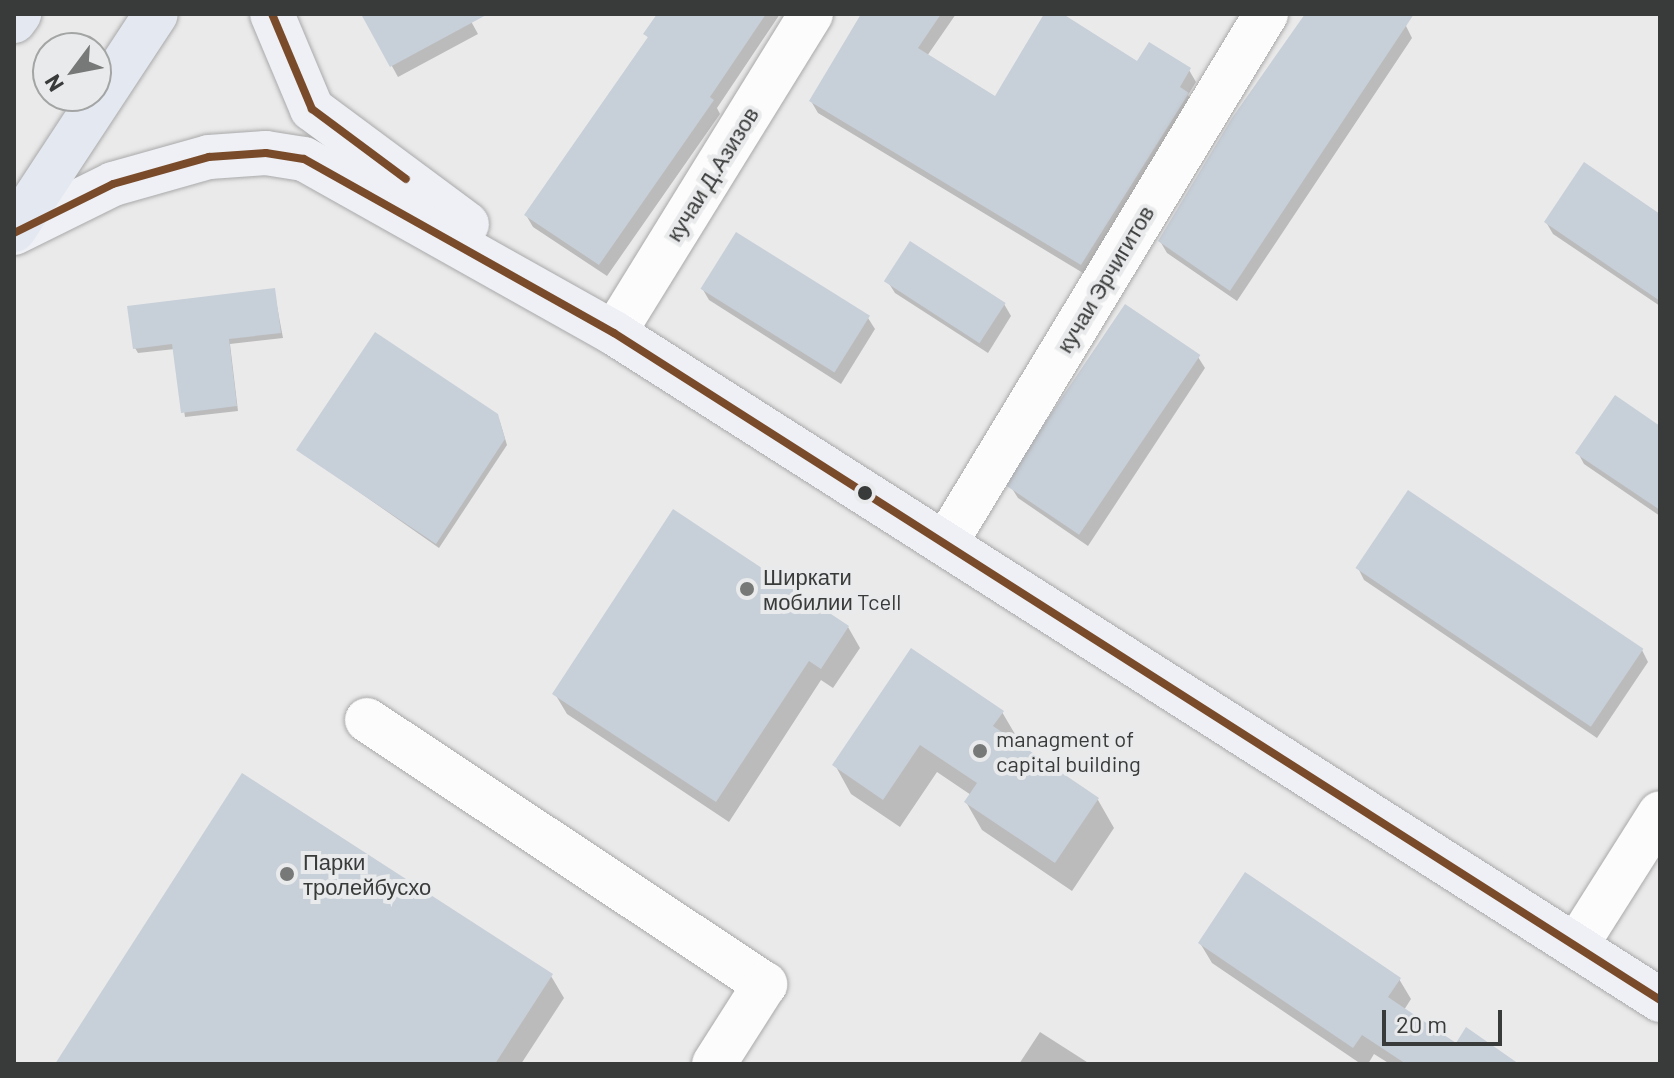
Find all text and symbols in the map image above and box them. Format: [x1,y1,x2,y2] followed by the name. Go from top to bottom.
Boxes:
[32,32,112,112] north arrow
[38,71,68,97] text: N
[660,102,764,246] street label: кучаи Д.Азизов
[1051,201,1159,357] street label: кучаи Эрчигитов
[857,485,873,501] unlabelled marker
[763,563,901,614] place label: Ширкати мобилии Tcell
[738,580,756,598] marker: Ширкати мобилии Tcell
[996,725,1141,776] place label: managment of capital building
[971,742,989,760] marker: managment of capital building
[303,848,431,900] place label: Парки тролейбусхо
[278,865,296,883] marker: Парки тролейбусхо
[1386,994,1506,1044] scale bar
[1396,1009,1447,1038] text: 20 m

